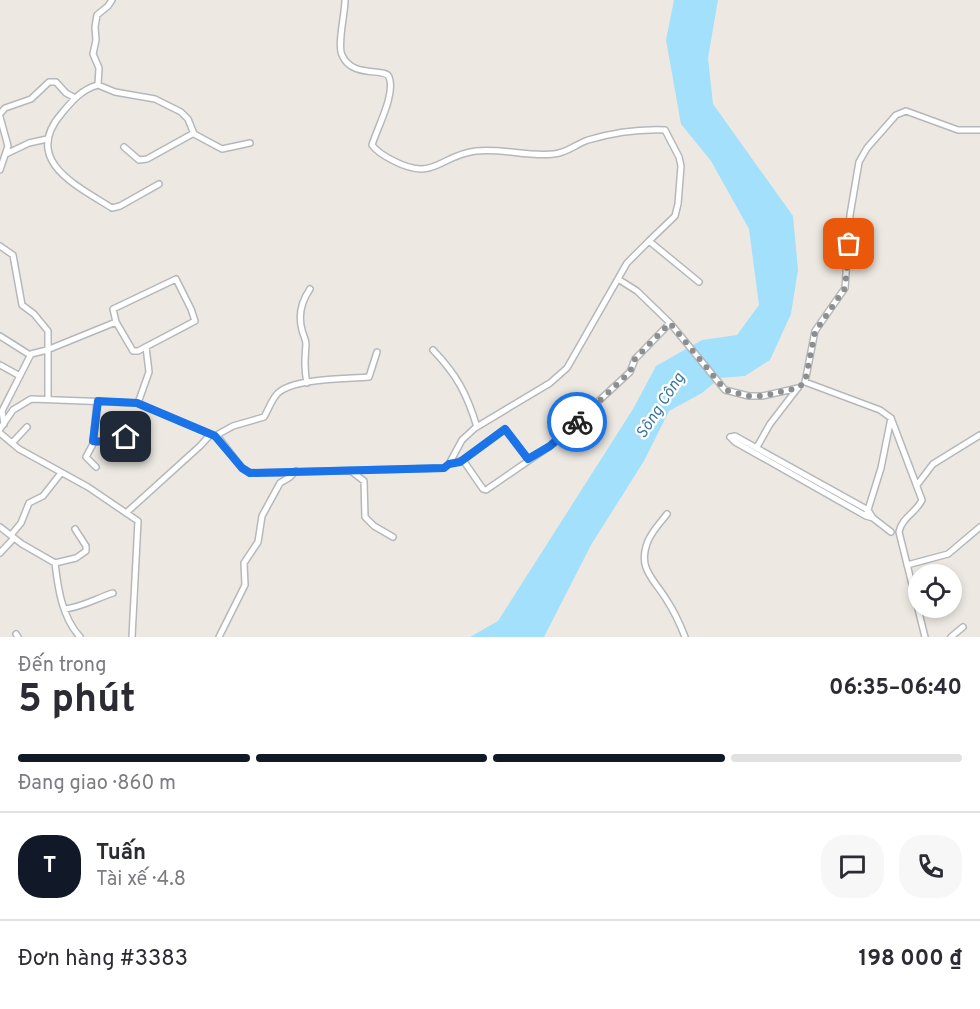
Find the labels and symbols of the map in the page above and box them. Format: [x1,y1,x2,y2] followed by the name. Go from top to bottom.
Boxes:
[823,218,874,269] pin
[632,369,690,443] water label: Sông Công
[547,392,607,452] courier
[100,411,151,462] pin

